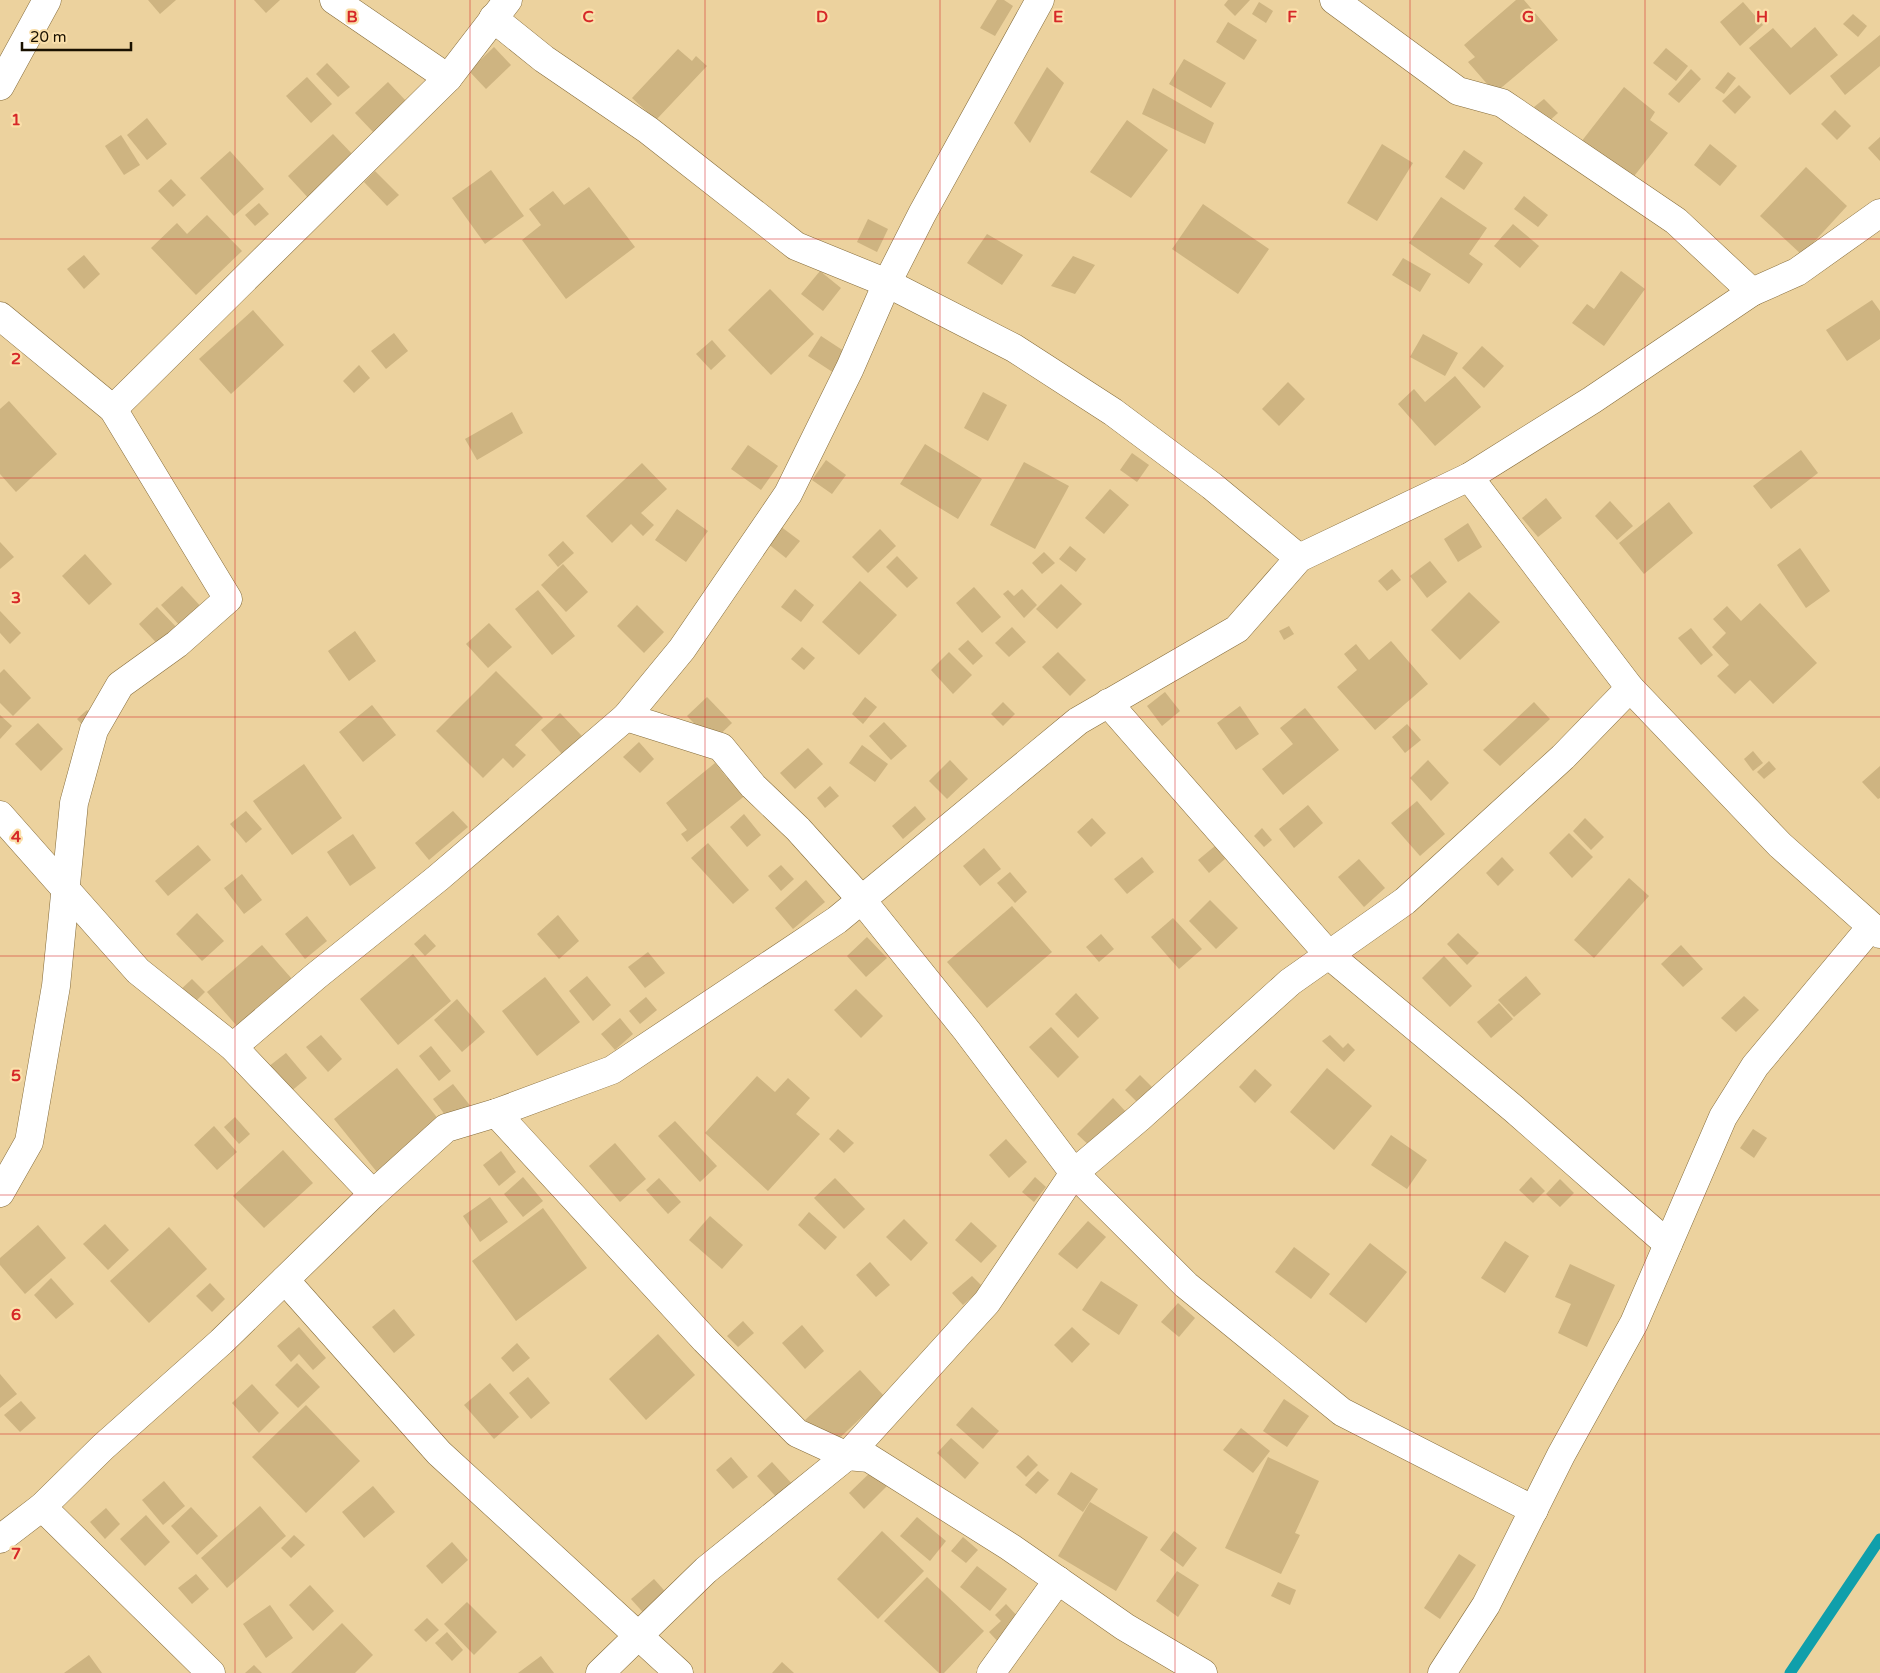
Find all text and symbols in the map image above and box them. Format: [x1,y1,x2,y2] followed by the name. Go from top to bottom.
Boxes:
[346,7,358,27] text: B
[582,7,594,27] text: C
[816,7,828,27] text: D
[1053,7,1063,27] text: E
[1287,7,1297,27] text: F
[1522,7,1534,27] text: G
[1756,7,1768,27] text: H
[22,20,131,52] scale bar
[30,28,67,46] text: 20 m
[11,110,21,130] text: 1
[11,349,21,369] text: 2
[11,588,21,608] text: 3
[11,827,21,847] text: 4
[11,1066,21,1086] text: 5
[11,1305,21,1325] text: 6
[11,1544,21,1564] text: 7

